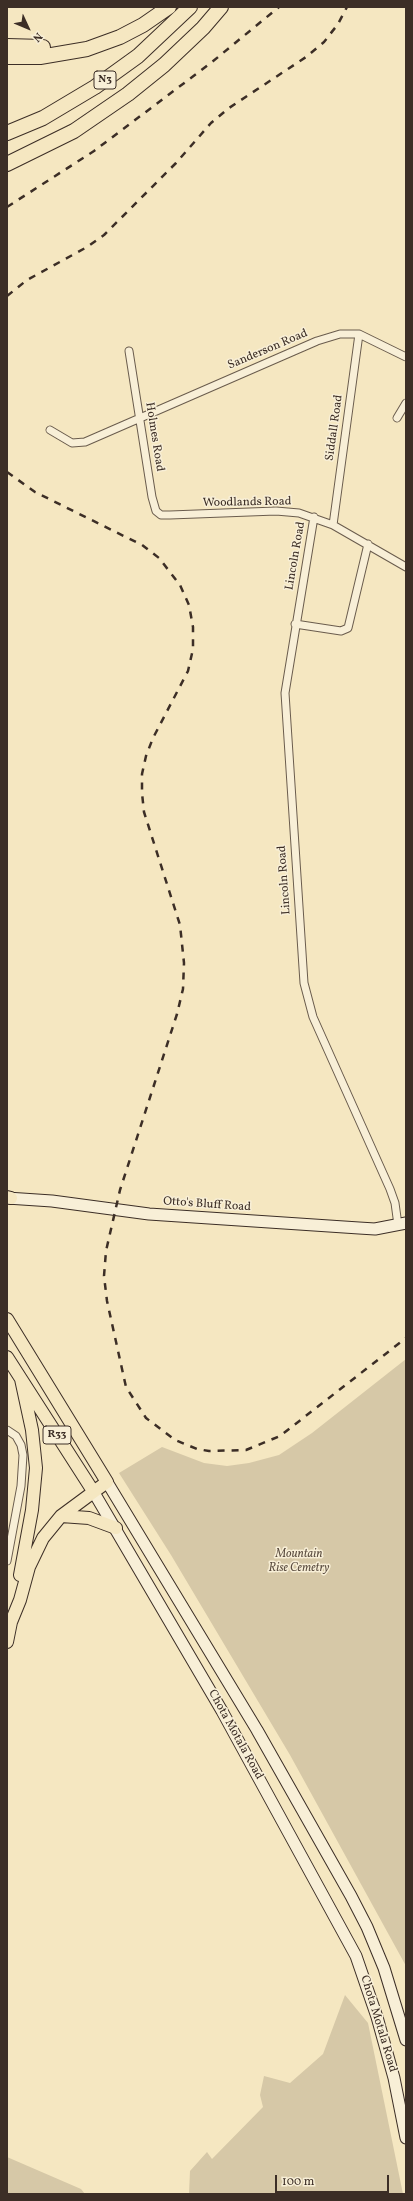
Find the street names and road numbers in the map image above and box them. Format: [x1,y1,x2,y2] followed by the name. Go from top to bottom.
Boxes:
[94,71,116,89] road number: N3
[226,327,310,373] street label: Sanderson Road
[323,394,347,462] street label: Siddall Road
[141,401,167,473] street label: Holmes Road
[203,495,291,511] street label: Woodlands Road
[283,521,309,591] street label: Lincoln Road
[275,845,295,915] street label: Lincoln Road
[163,1195,251,1215] street label: Otto's Bluff Road
[43,1426,71,1444] road number: R33
[204,1688,266,1782] street label: Chota Motala Road
[356,1974,400,2074] street label: Chota Motala Road

